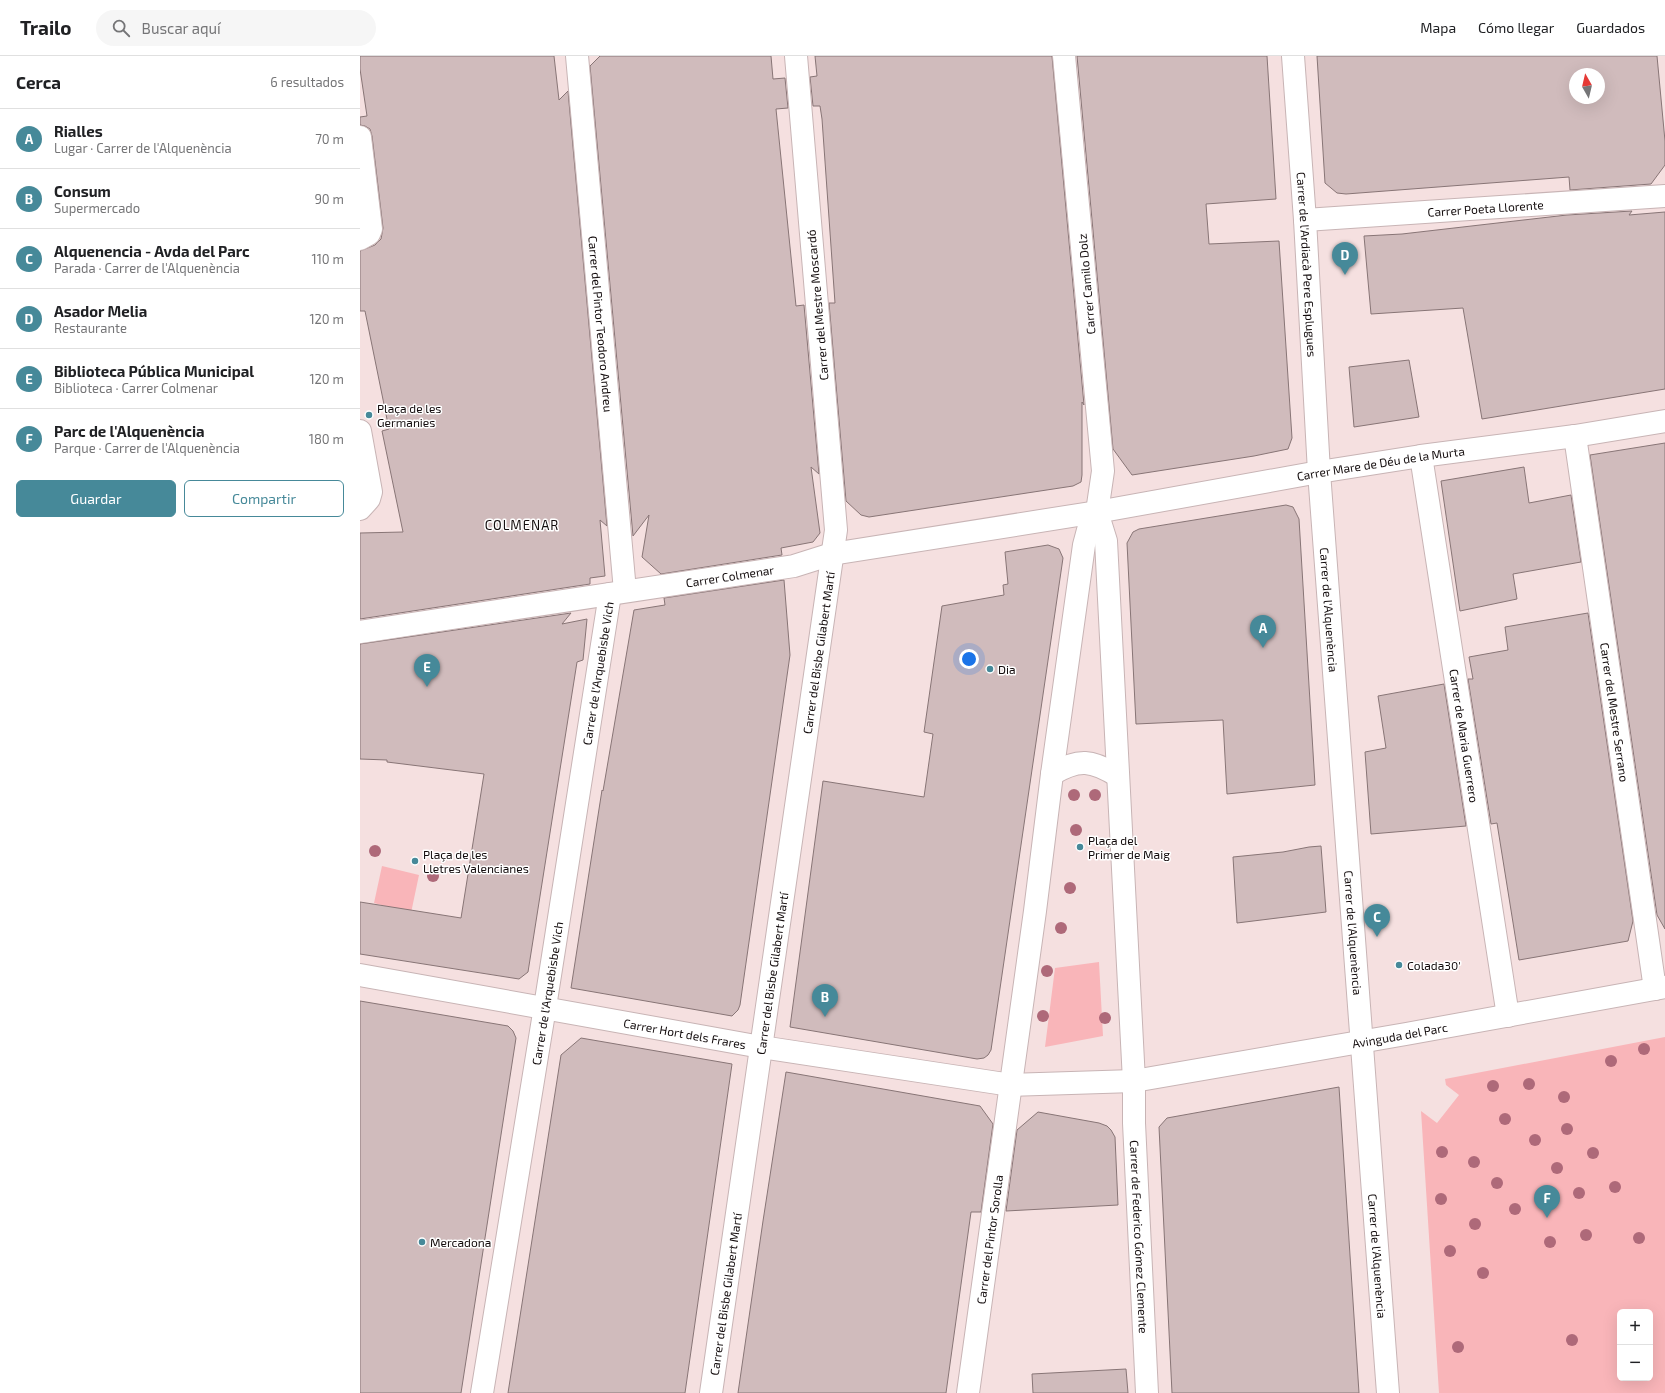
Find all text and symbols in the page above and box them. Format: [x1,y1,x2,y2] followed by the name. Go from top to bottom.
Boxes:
[96,10,376,46] search box
[20,16,72,39] text: Trailo
[110,17,132,39] icon: search
[142,19,221,37] text: Buscar aquí
[1420,19,1456,36] text: Mapa
[1478,19,1554,36] text: Cómo llegar
[1576,19,1645,36] text: Guardados
[1569,68,1605,104] north arrow
[16,72,61,92] text: Cerca
[270,74,344,90] text: 6 resultados
[54,122,103,140] text: Rialles
[25,131,33,147] text: A
[315,131,344,147] text: 70 m
[54,140,232,156] text: Lugar · Carrer de l'Alquenència
[1295,171,1320,357] street label: Carrer de l'Ardiacà Pere Esplugues
[54,182,111,200] text: Consum
[25,191,33,207] text: B
[314,191,344,207] text: 90 m
[1427,197,1544,219] street label: Carrer Poeta Llorente
[54,200,140,216] text: Supermercado
[803,229,831,381] street label: Carrer del Mestre Moscardó
[1075,233,1097,335] street label: Carrer Camilo Dolz
[586,235,616,413] street label: Carrer del Pintor Teodoro Andreu
[54,242,250,260] text: Alquenencia - Avda del Parc
[1332,242,1358,275] pin: D
[25,251,33,267] text: C
[312,251,344,267] text: 110 m
[54,260,240,276] text: Parada · Carrer de l'Alquenència
[54,302,147,320] text: Asador Melia
[25,311,33,327] text: D
[309,311,344,327] text: 120 m
[54,320,127,336] text: Restaurante
[54,362,254,380] text: Biblioteca Pública Municipal
[25,371,33,387] text: E
[309,371,344,387] text: 120 m
[54,380,218,396] text: Biblioteca · Carrer Colmenar
[377,401,441,429] place label: Plaça de les Germanies
[364,410,374,420] marker: Plaça de les Germanies
[54,422,205,440] text: Parc de l'Alquenència
[25,431,33,447] text: F
[309,431,344,447] text: 180 m
[54,440,240,456] text: Parque · Carrer de l'Alquenència
[1296,443,1465,483] street label: Carrer Mare de Déu de la Murta
[16,480,176,517] button: Guardar
[184,480,344,517] button: Compartir
[485,517,559,533] district label: COLMENAR
[1318,547,1341,673] street label: Carrer de l'Alquenència
[685,562,775,589] street label: Carrer Colmenar
[800,570,837,735] street label: Carrer del Bisbe Gilabert Martí
[579,600,616,746] street label: Carrer de l'Arquebisbe Vich
[1250,615,1276,648] pin: A
[1598,642,1632,783] street label: Carrer del Mestre Serrano
[959,649,979,669] your location
[414,654,440,687] pin: E
[998,662,1016,676] place label: Dia
[985,664,995,674] marker: Dia
[1447,668,1482,804] street label: Carrer de Maria Guerrero
[1088,833,1170,861] place label: Plaça del Primer de Maig
[1075,842,1085,852] marker: Plaça del Primer de Maig
[423,847,529,875] place label: Plaça de les Lletres Valencianes
[410,856,420,866] marker: Plaça de les Lletres Valencianes
[1342,870,1365,996] street label: Carrer de l'Alquenència
[753,890,791,1056] street label: Carrer del Bisbe Gilabert Martí
[1364,904,1390,937] pin: C
[529,920,565,1066] street label: Carrer de l'Arquebisbe Vich
[1407,958,1461,972] place label: Colada30'
[1394,960,1404,970] marker: Colada30'
[812,984,838,1017] pin: B
[622,1015,747,1051] street label: Carrer Hort dels Frares
[1351,1020,1449,1050] street label: Avinguda del Parc
[1128,1140,1151,1334] street label: Carrer de Federico Gómez Clemente
[973,1174,1005,1305] street label: Carrer del Pintor Sorolla
[1534,1185,1560,1218] pin: F
[1366,1193,1389,1319] street label: Carrer de l'Alquenència
[707,1211,744,1376] street label: Carrer del Bisbe Gilabert Martí
[430,1235,491,1249] place label: Mercadona
[417,1237,427,1247] marker: Mercadona
[1617,1309,1653,1381] map controls
[1617,1309,1653,1345] button: +
[1617,1345,1653,1381] button: −

